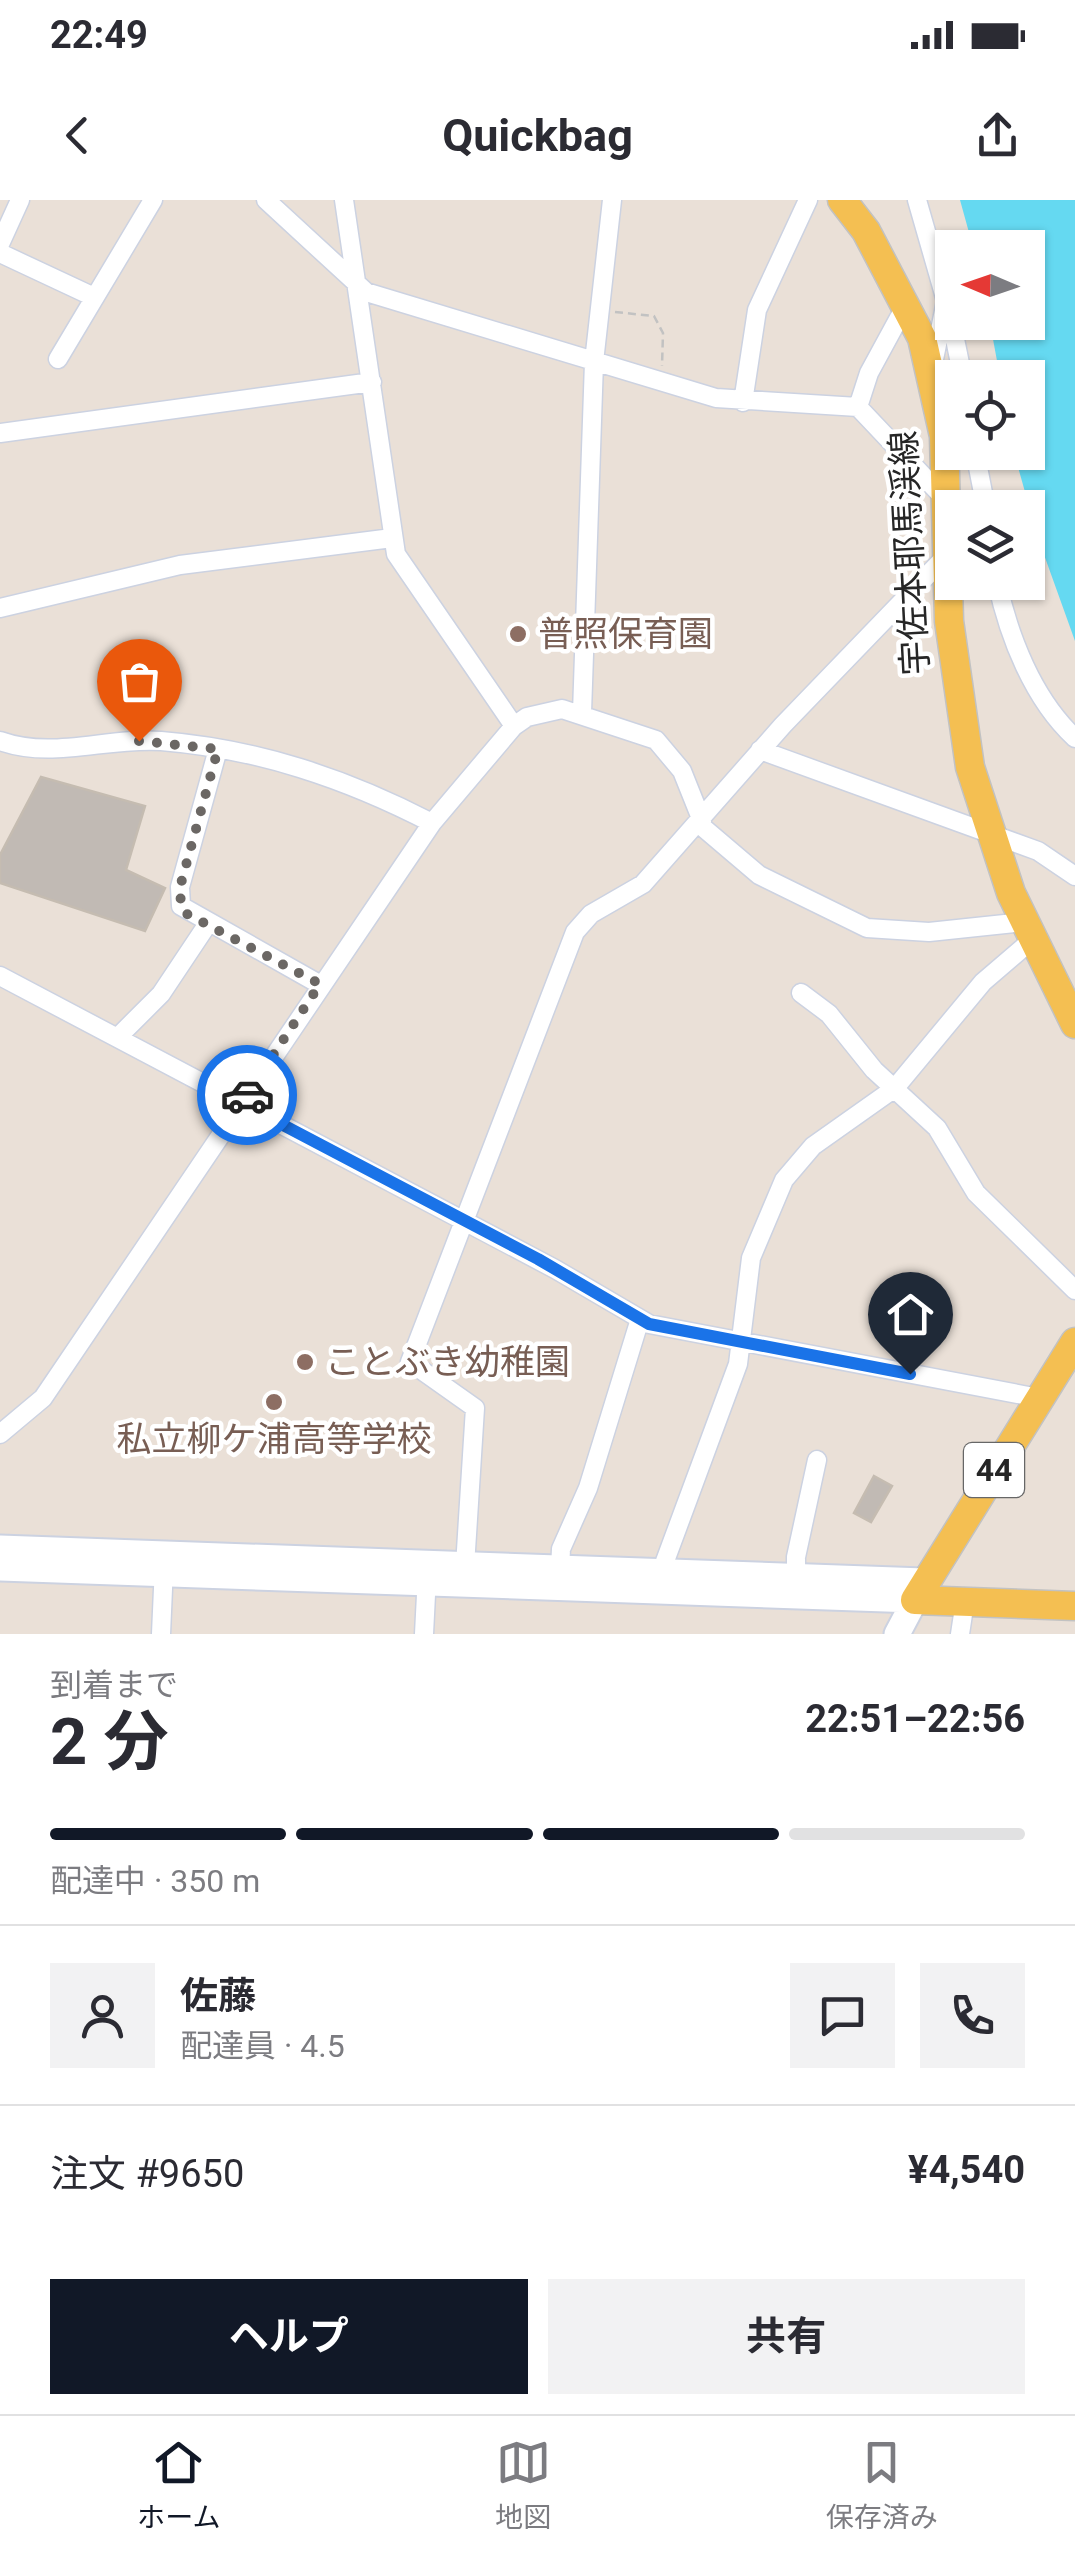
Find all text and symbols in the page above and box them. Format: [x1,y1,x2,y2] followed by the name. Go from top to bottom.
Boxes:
[50,13,148,57] text: 22:49
[50,108,105,163] icon: back
[970,108,1025,163] icon: share
[442,109,633,162] text: Quickbag
[935,230,1045,340] north arrow
[935,230,1045,600] map controls
[935,360,1045,470] button: locate
[883,430,937,676] street label: 宇佐本耶馬渓線
[935,490,1045,600] button: layers
[538,614,713,655] place label: 普照保育園
[507,623,529,645] marker: 普照保育園
[97,639,182,742] pin
[112,654,167,709] icon: bag
[197,1045,297,1145] courier
[220,1068,275,1123] icon: car
[868,1272,953,1375] pin
[883,1287,938,1342] icon: home
[325,1342,570,1383] place label: ことぶき幼稚園
[294,1351,316,1373] marker: ことぶき幼稚園
[263,1391,285,1413] marker: 私立柳ケ浦高等学校
[116,1419,432,1460] place label: 私立柳ケ浦高等学校
[964,1443,1024,1497] road number: 44
[50,1666,178,1704] text: 到着まで
[805,1697,1025,1741] text: 22:51–22:56
[50,1704,168,1780] text: 2 分
[50,1862,260,1900] text: 配達中 · 350 m
[50,1963,155,2068] button: person
[790,1963,895,2068] button: chat
[920,1963,1025,2068] button: phone
[180,1974,256,2018] text: 佐藤
[180,2027,345,2065] text: 配達員 · 4.5
[908,2148,1025,2192] text: ¥4,540
[50,2152,244,2196] text: 注文 #9650
[50,2279,528,2394] button: ヘルプ
[548,2279,1025,2394] button: 共有
[137,2435,220,2535] tab: ホーム
[495,2435,551,2535] tab: 地図
[826,2435,938,2535] tab: 保存済み

